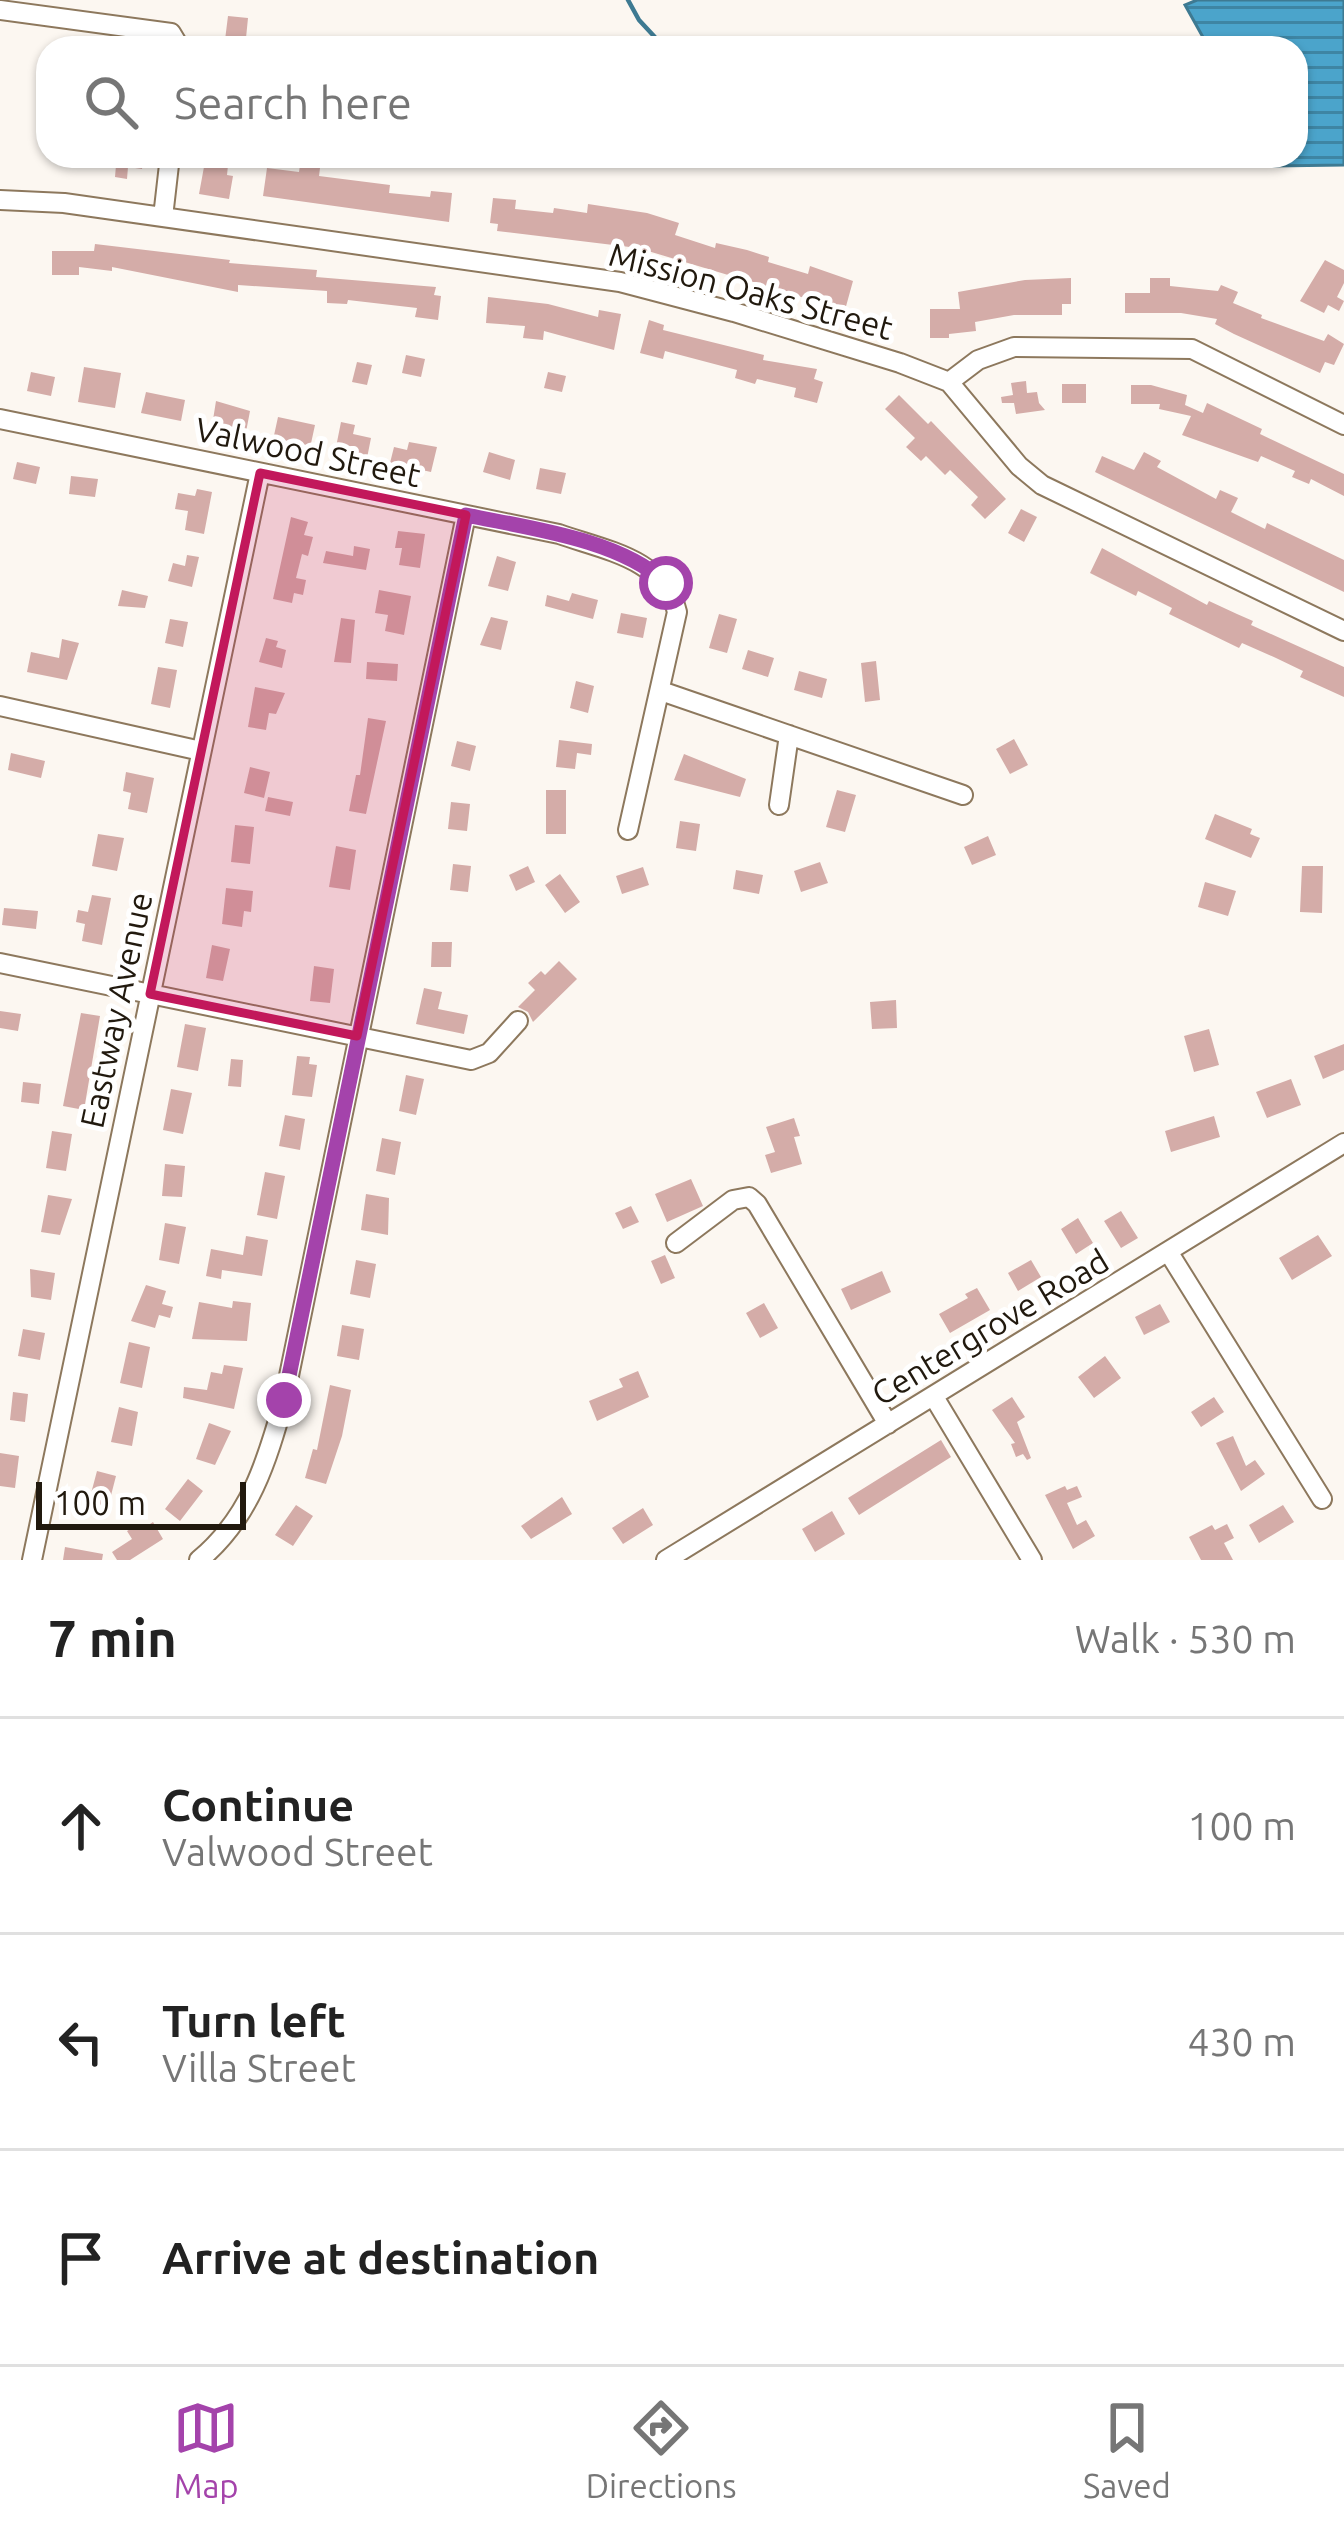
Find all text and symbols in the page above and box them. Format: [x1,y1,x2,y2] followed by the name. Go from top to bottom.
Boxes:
[36,36,1308,168] search box
[78,69,144,135] icon: search
[174,77,412,128] text: Search here
[605,235,897,346] street label: Mission Oaks Street
[192,410,424,493] street label: Valwood Street
[639,556,693,610] route start
[72,889,159,1131] street label: Eastway Avenue
[865,1241,1115,1412] street label: Centergrove Road
[257,1373,311,1427] route end
[36,1476,246,1529] scale bar
[54,1484,146,1521] text: 100 m
[48,1609,177,1667] text: 7 min
[1075,1617,1296,1660] text: Walk · 530 m
[162,1779,354,1830] text: Continue
[48,1793,114,1859] icon: ahead
[1187,1804,1296,1847] text: 100 m
[162,1830,433,1873] text: Valwood Street
[162,1995,346,2046] text: Turn left
[48,2009,114,2075] icon: left
[1187,2020,1296,2063] text: 430 m
[162,2046,356,2089] text: Villa Street
[48,2225,114,2291] icon: arrive
[162,2232,599,2283] text: Arrive at destination
[173,2395,239,2504] tab: Map
[586,2395,736,2504] tab: Directions
[1083,2395,1171,2504] tab: Saved

